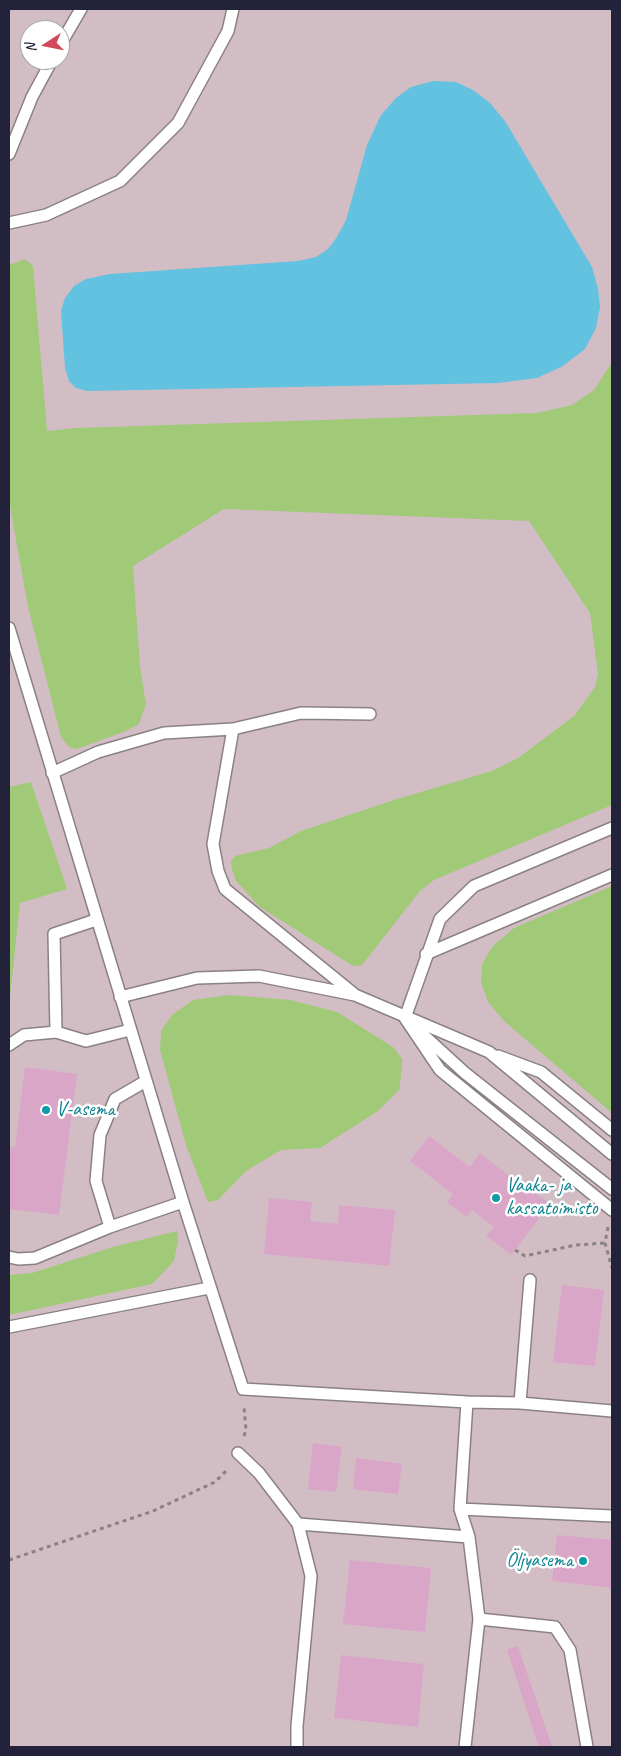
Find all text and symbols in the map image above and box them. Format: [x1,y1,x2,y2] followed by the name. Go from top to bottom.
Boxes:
[20,20,70,70] north arrow
[22,42,40,54] text: N
[56,1098,115,1122] place label: V-asema
[40,1104,52,1116] marker: V-asema
[506,1174,598,1221] place label: Vaaka- ja kassatoimisto
[490,1192,502,1204] marker: Vaaka- ja kassatoimisto
[506,1549,573,1573] place label: Öljyasema
[577,1555,589,1567] marker: Öljyasema

